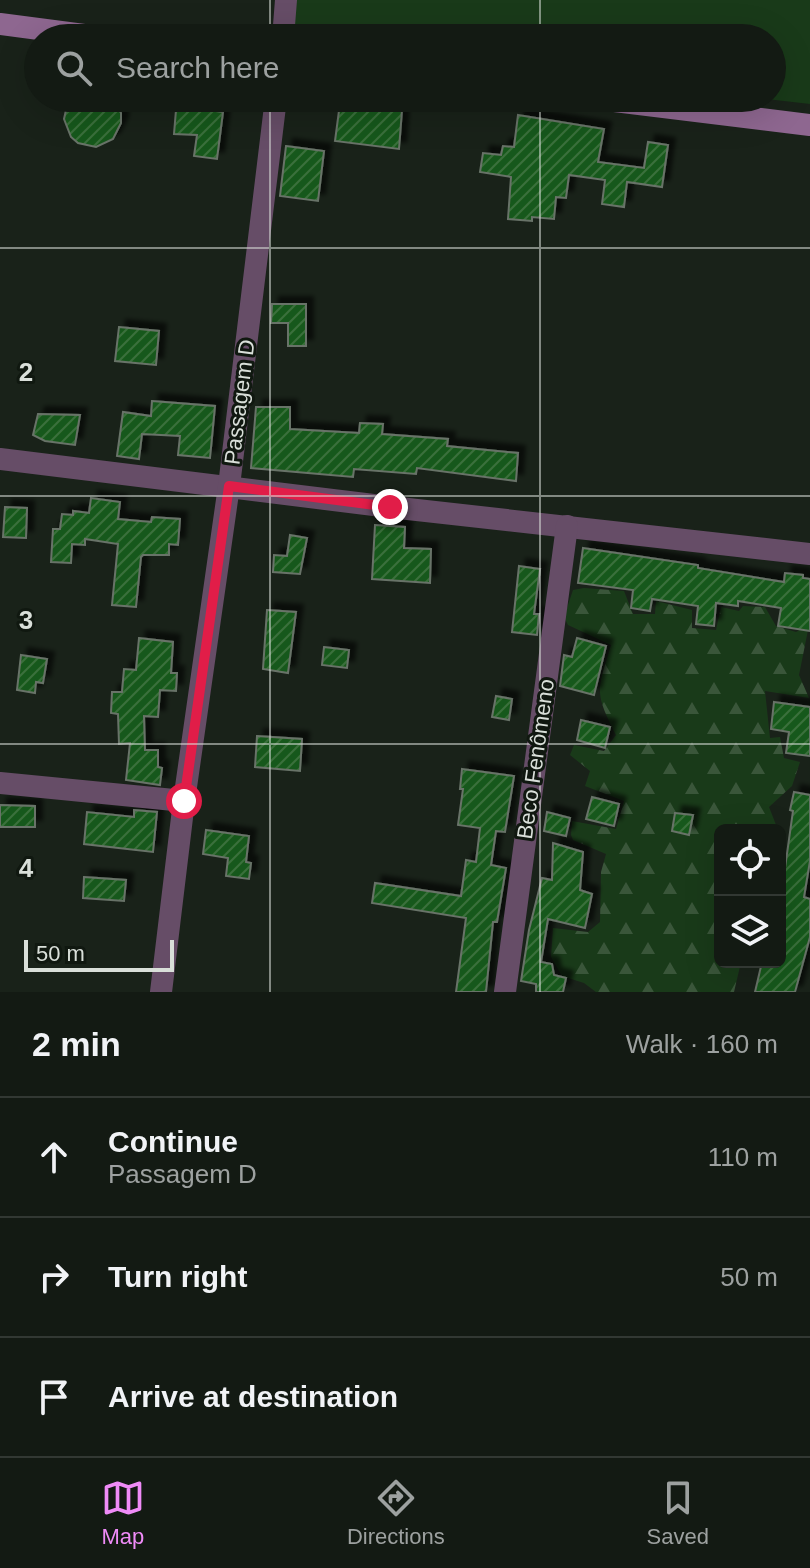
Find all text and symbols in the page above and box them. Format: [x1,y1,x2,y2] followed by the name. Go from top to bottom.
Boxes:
[24,24,786,112] search box
[52,46,96,90] icon: search
[116,51,279,84] text: Search here
[219,338,260,466] street label: Passagem D
[19,357,33,387] text: 2
[372,489,408,525] route end
[19,605,33,635] text: 3
[512,677,559,841] street label: Beco Fenômeno
[166,783,202,819] route start
[714,824,786,968] map controls
[714,824,786,896] button: locate
[19,853,34,883] text: 4
[714,896,786,968] button: layers
[24,936,174,972] scale bar
[36,941,85,966] text: 50 m
[32,1025,121,1063] text: 2 min
[626,1029,778,1059] text: Walk · 160 m
[108,1125,238,1158] text: Continue
[32,1135,76,1179] icon: ahead
[708,1142,778,1172] text: 110 m
[108,1159,257,1189] text: Passagem D
[32,1255,76,1299] icon: right
[108,1260,247,1293] text: Turn right
[720,1262,778,1292] text: 50 m
[32,1375,76,1419] icon: arrive
[108,1380,398,1413] text: Arrive at destination
[101,1476,145,1550] tab: Map
[347,1476,445,1550] tab: Directions
[647,1476,709,1550] tab: Saved

